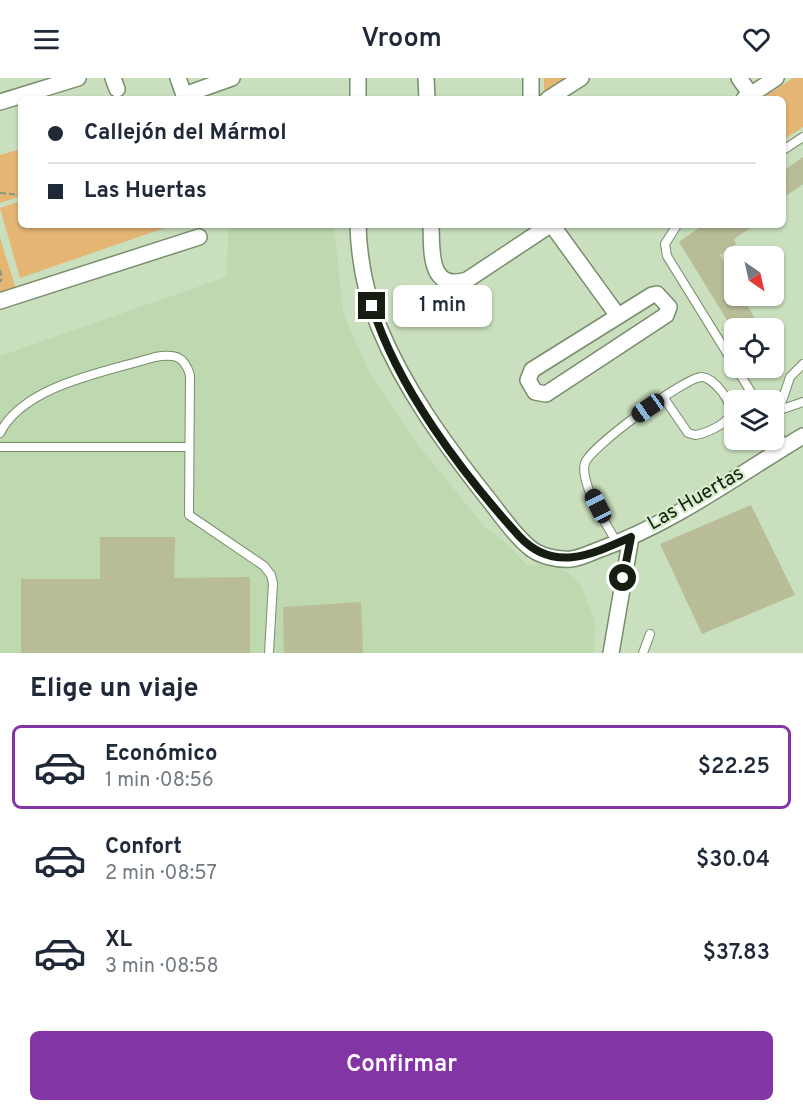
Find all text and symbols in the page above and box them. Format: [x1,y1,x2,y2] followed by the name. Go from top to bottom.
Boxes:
[361,22,442,56] text: Vroom
[30,23,63,56] icon: menu
[740,23,773,56] icon: heart
[84,120,287,147] text: Callejón del Mármol
[84,178,207,205] text: Las Huertas
[724,246,784,306] north arrow
[724,246,784,450] map controls
[393,285,492,327] callout: 1 min
[358,292,385,319] route end
[419,293,466,319] text: 1 min
[724,318,784,378] button: locate
[628,390,668,426] car
[724,390,784,450] button: layers
[643,461,749,537] street label: Las Huertas
[582,486,614,526] car
[609,564,636,591] route start
[30,672,199,706] text: Elige un viaje
[33,740,87,794] icon: car
[105,741,218,768] text: Económico
[698,754,770,781] text: $22.25
[105,768,214,794] text: 1 min · 08:56
[33,833,87,887] icon: car
[105,834,182,861] text: Confort
[696,847,770,874] text: $30.04
[105,861,217,887] text: 2 min · 08:57
[33,926,87,980] icon: car
[105,927,132,954] text: XL
[703,940,770,967] text: $37.83
[105,954,219,980] text: 3 min · 08:58
[30,1031,773,1100] button: Confirmar

